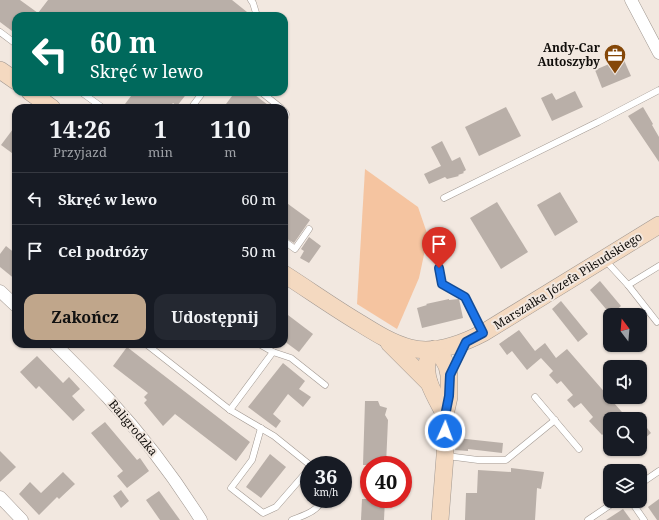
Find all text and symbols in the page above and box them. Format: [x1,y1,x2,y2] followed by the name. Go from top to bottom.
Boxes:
[90,23,157,61] text: 60 m
[24,28,76,80] icon: left
[537,39,601,70] place label: Andy-Car Autoszyby
[602,42,628,75] office icon: Andy-Car Autoszyby
[90,59,203,83] text: Skręć w lewo
[49,112,111,145] text: 14:26
[154,112,167,145] text: 1
[210,112,251,145] text: 110
[53,143,107,161] text: Przyjazd
[148,143,173,161] text: min
[224,143,237,161] text: m
[24,188,46,210] icon: left
[58,189,157,209] text: Skręć w lewo
[241,189,276,209] text: 60 m
[422,227,456,268] pin
[490,228,645,333] street label: Marszałka Józefa Piłsudskiego
[428,233,450,255] icon: arrive
[24,240,46,262] icon: arrive
[58,241,148,261] text: Cel podróży
[241,241,276,261] text: 50 m
[24,294,146,340] button: Zakończ
[154,294,276,340] button: Udostępnij
[603,308,647,352] north arrow
[603,308,647,508] map controls
[603,360,647,404] button: sound
[105,396,162,460] street label: Baligrodzka
[424,410,466,452] position arrow
[603,412,647,456] button: search
[360,456,412,508] speed limit sign: 40
[315,463,337,490] text: 36
[603,464,647,508] button: layers
[314,485,338,499] text: km/h

